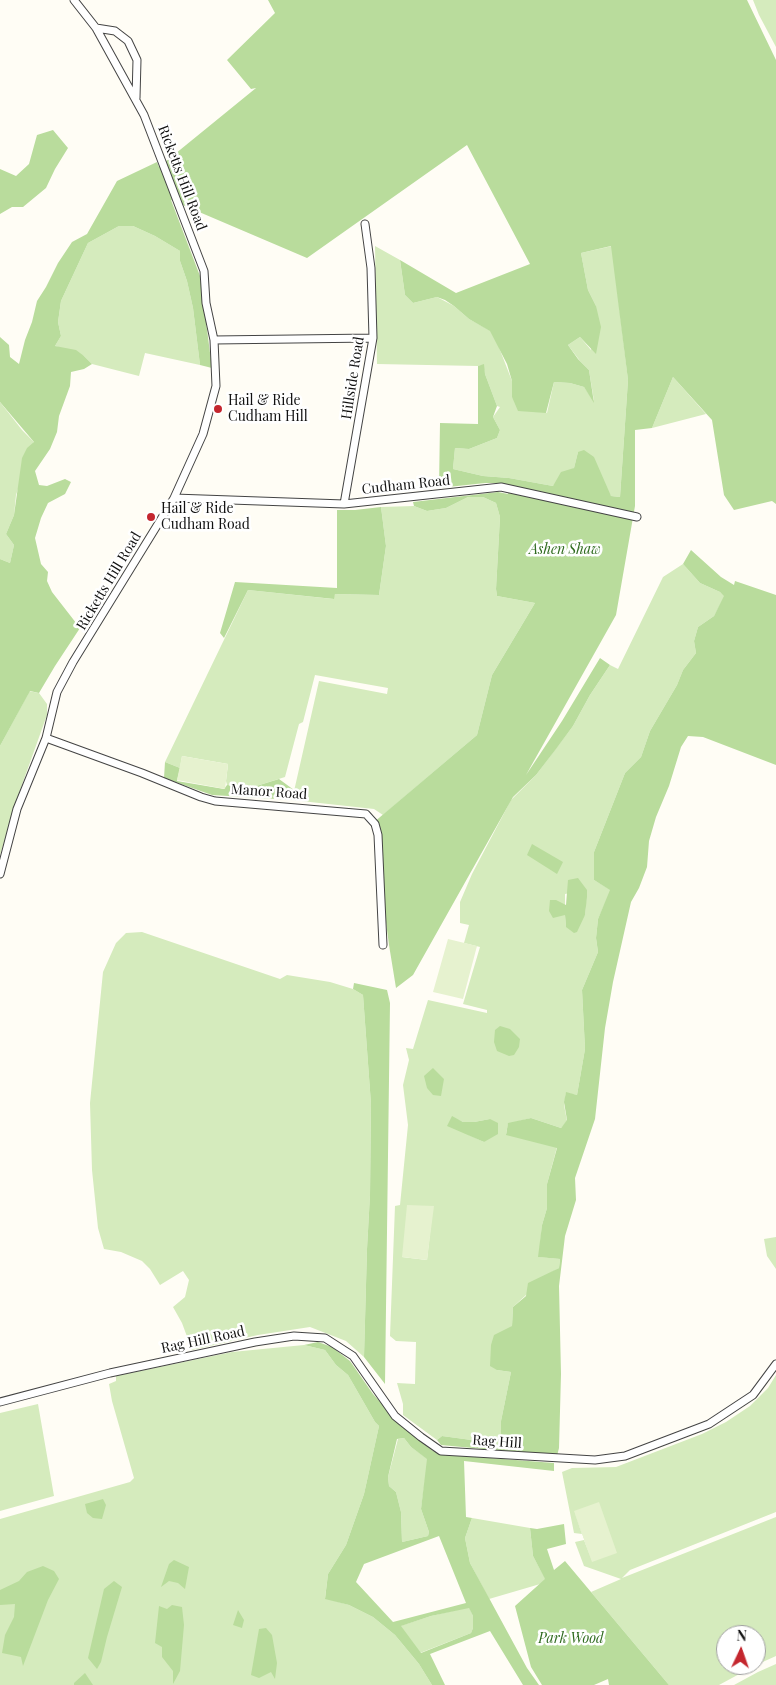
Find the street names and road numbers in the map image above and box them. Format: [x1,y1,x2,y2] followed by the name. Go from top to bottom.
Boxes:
[154,123,210,233] street label: Ricketts Hill Road
[338,335,368,421] street label: Hillside Road
[361,472,451,498] street label: Cudham Road
[73,529,145,633] street label: Ricketts Hill Road
[230,781,308,803] street label: Manor Road
[160,1323,246,1357] street label: Rag Hill Road
[472,1432,522,1452] street label: Rag Hill

